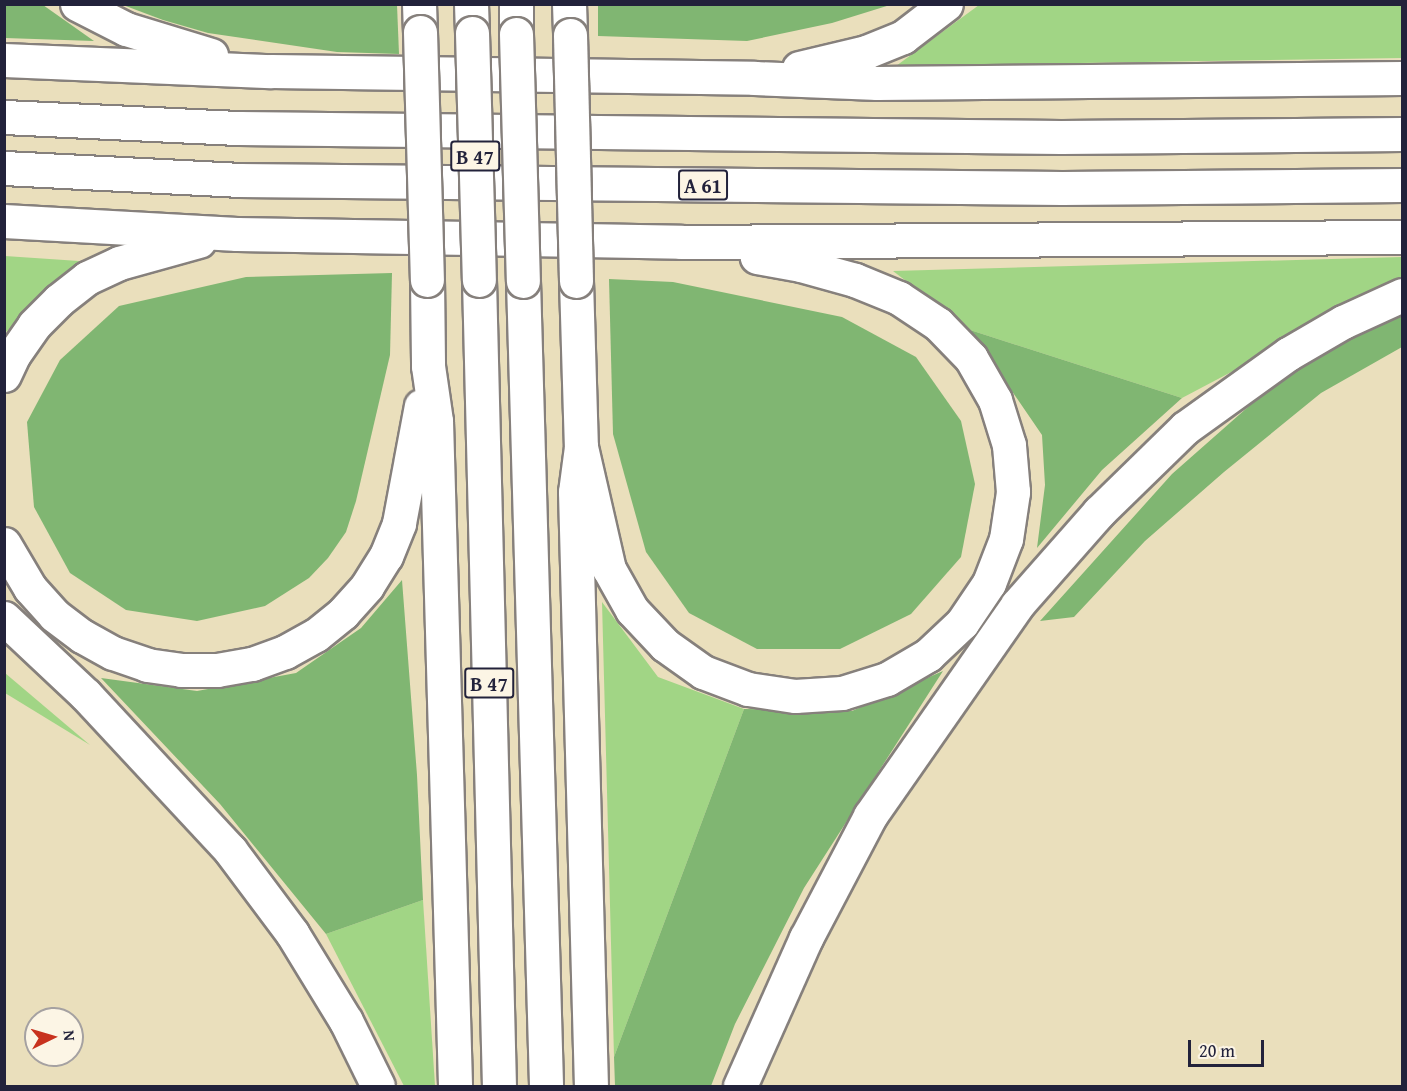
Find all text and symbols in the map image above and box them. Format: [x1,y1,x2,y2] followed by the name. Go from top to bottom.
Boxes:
[450,139,500,173] road number: B 47
[678,168,728,202] road number: A 61
[464,666,514,700] road number: B 47
[24,1007,84,1067] north arrow
[1191,1028,1268,1066] scale bar
[58,1029,82,1042] text: N
[1199,1037,1235,1064] text: 20 m

